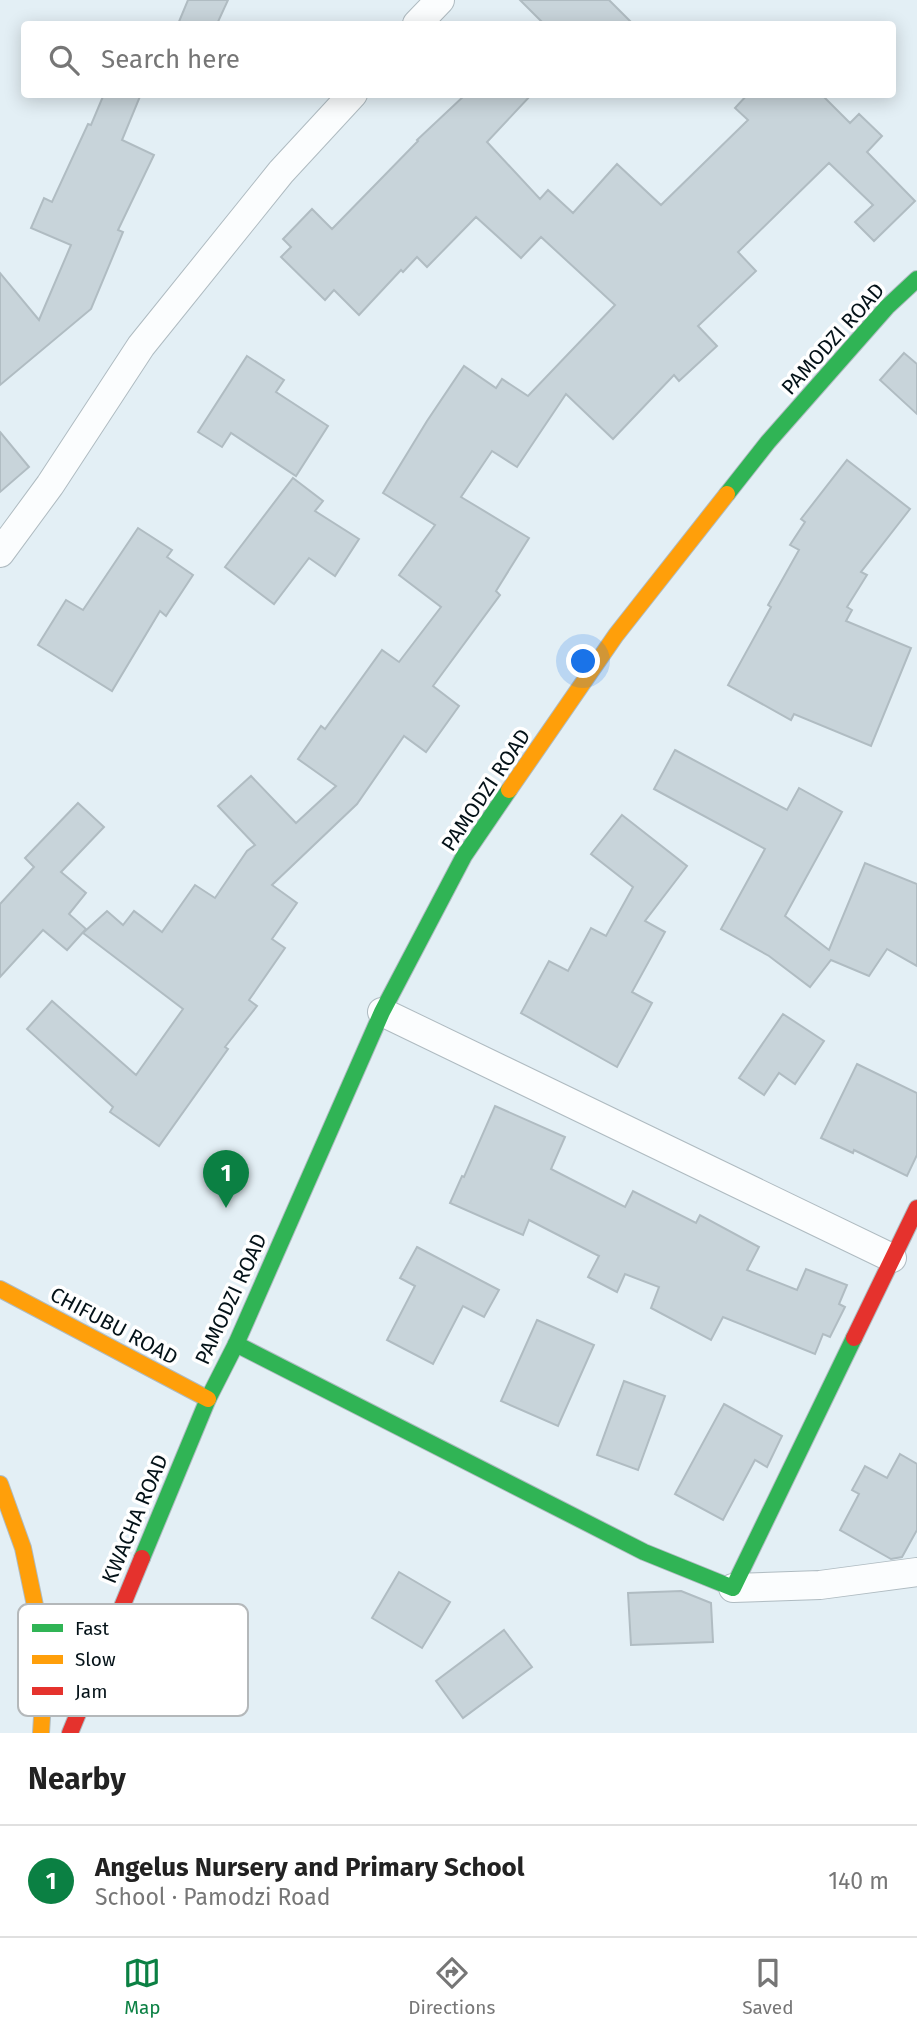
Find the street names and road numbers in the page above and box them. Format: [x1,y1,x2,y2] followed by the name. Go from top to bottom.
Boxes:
[776,278,890,400] street label: PAMODZI ROAD
[436,724,536,856] street label: PAMODZI ROAD
[189,1229,273,1369] street label: PAMODZI ROAD
[46,1281,182,1371] street label: CHIFUBU ROAD
[96,1451,174,1587] street label: KWACHA ROAD

